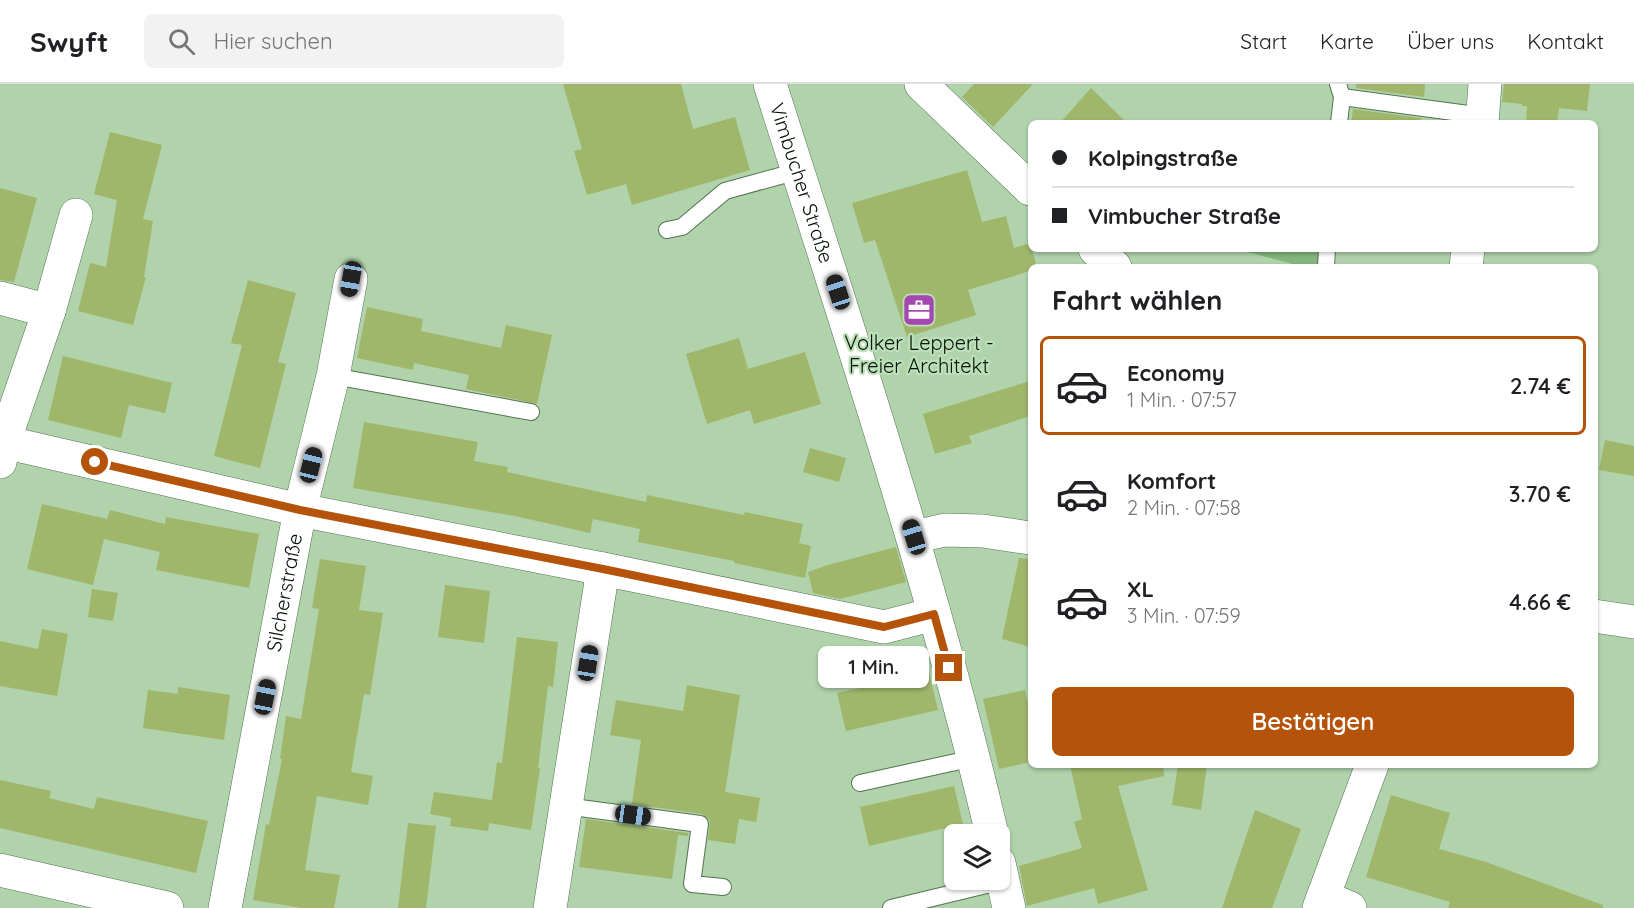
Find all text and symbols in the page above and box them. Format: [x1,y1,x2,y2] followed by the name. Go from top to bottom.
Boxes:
[144,14,564,68] search box
[30,24,108,59] text: Swyft
[165,25,198,58] icon: search
[213,27,333,55] text: Hier suchen
[1240,28,1287,54] text: Start
[1320,28,1374,54] text: Karte
[1407,28,1494,54] text: Über uns
[1527,28,1604,54] text: Kontakt
[765,100,840,266] street label: Vimbucher Straße
[1088,144,1238,172] text: Kolpingstraße
[1088,202,1281,230] text: Vimbucher Straße
[339,260,363,298] car
[824,272,852,312] car
[1052,283,1222,317] text: Fahrt wählen
[901,292,937,328] office icon: Volker Leppert - Freier Architekt
[844,330,994,378] place label: Volker Leppert - Freier Architekt
[1055,359,1109,413] icon: car
[1127,359,1225,387] text: Economy
[1510,372,1571,400] text: 2.74 €
[1127,387,1237,412] text: 1 Min. · 07:57
[298,445,324,485] car
[81,448,108,475] route start
[1055,467,1109,521] icon: car
[1127,467,1216,495] text: Komfort
[1509,480,1571,508] text: 3.70 €
[1127,495,1241,520] text: 2 Min. · 07:58
[900,517,928,557] car
[261,531,307,654] street label: Silcherstraße
[1055,575,1109,629] icon: car
[1127,575,1154,603] text: XL
[1509,588,1571,616] text: 4.66 €
[1127,603,1241,628] text: 3 Min. · 07:59
[576,644,600,682] car
[817,647,928,689] callout: 1 Min.
[848,654,899,679] text: 1 Min.
[935,654,962,681] route end
[253,678,277,716] car
[1052,687,1574,756] button: Bestätigen
[614,804,652,826] car
[944,824,1010,890] map controls
[944,824,1010,890] button: layers

